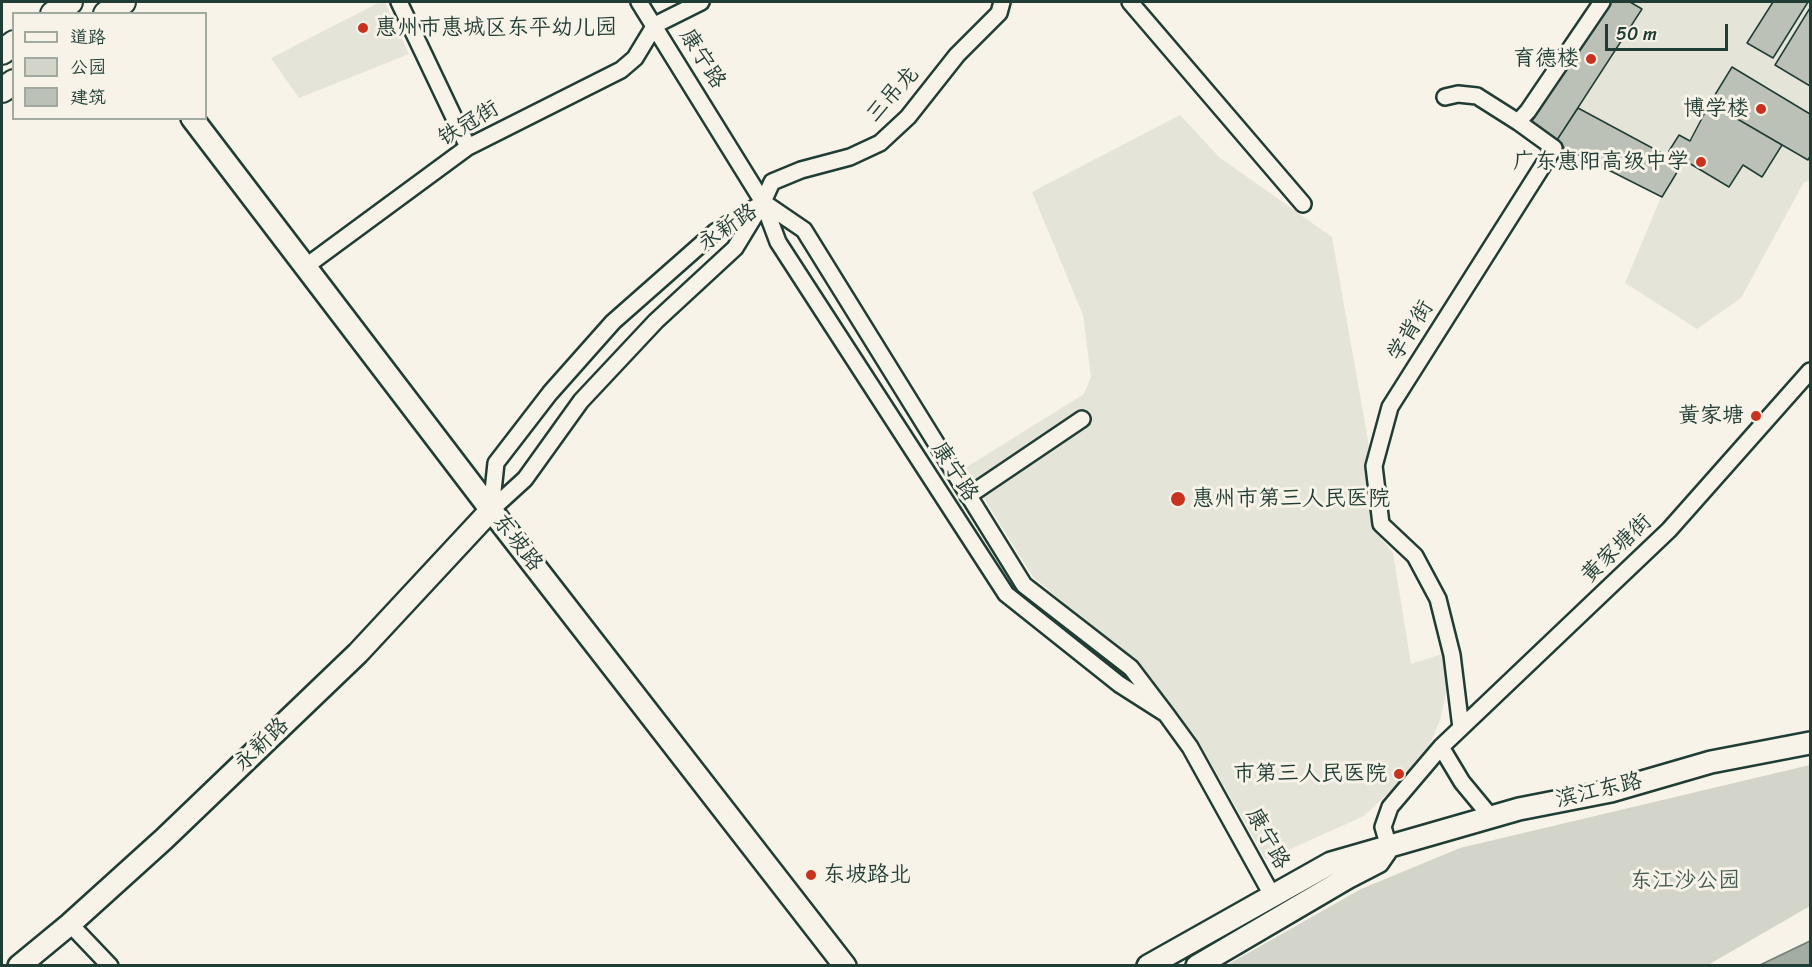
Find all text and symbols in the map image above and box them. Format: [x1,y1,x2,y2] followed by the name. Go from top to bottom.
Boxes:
[12,12,207,120] legend
[1608,12,1731,50] scale bar
[375,15,617,41] place label: 惠州市惠城区东平幼儿园
[1616,18,1657,50] text: 50 m
[70,21,106,53] text: 道路
[356,21,370,35] marker: 惠州市惠城区东平幼儿园
[673,24,731,94] street label: 康宁路
[1513,46,1579,72] place label: 育德楼
[70,51,106,83] text: 公园
[1584,52,1598,66] marker: 育德楼
[861,62,925,128] street label: 三吊龙
[70,81,106,113] text: 建筑
[434,96,504,152] street label: 铁冠街
[1683,96,1749,122] place label: 博学楼
[1754,102,1768,116] marker: 博学楼
[1513,149,1689,175] place label: 广东惠阳高级中学
[1694,155,1708,169] marker: 广东惠阳高级中学
[693,199,763,257] street label: 永新路
[1382,296,1440,366] street label: 学背街
[1678,403,1744,429] place label: 黄家塘
[1749,409,1763,423] marker: 黄家塘
[925,437,983,507] street label: 康宁路
[1192,486,1390,512] place label: 惠州市第三人民医院
[1169,490,1187,508] marker: 惠州市第三人民医院
[486,509,548,577] street label: 东坡路
[1576,509,1658,589] street label: 黄家塘街
[229,713,295,777] street label: 永新路
[1233,761,1387,787] place label: 市第三人民医院
[1392,767,1406,781] marker: 市第三人民医院
[1553,768,1645,814] street label: 滨江东路
[1239,804,1295,874] street label: 康宁路
[823,862,911,888] place label: 东坡路北
[804,868,818,882] marker: 东坡路北
[1630,868,1740,894] park label: 东江沙公园

